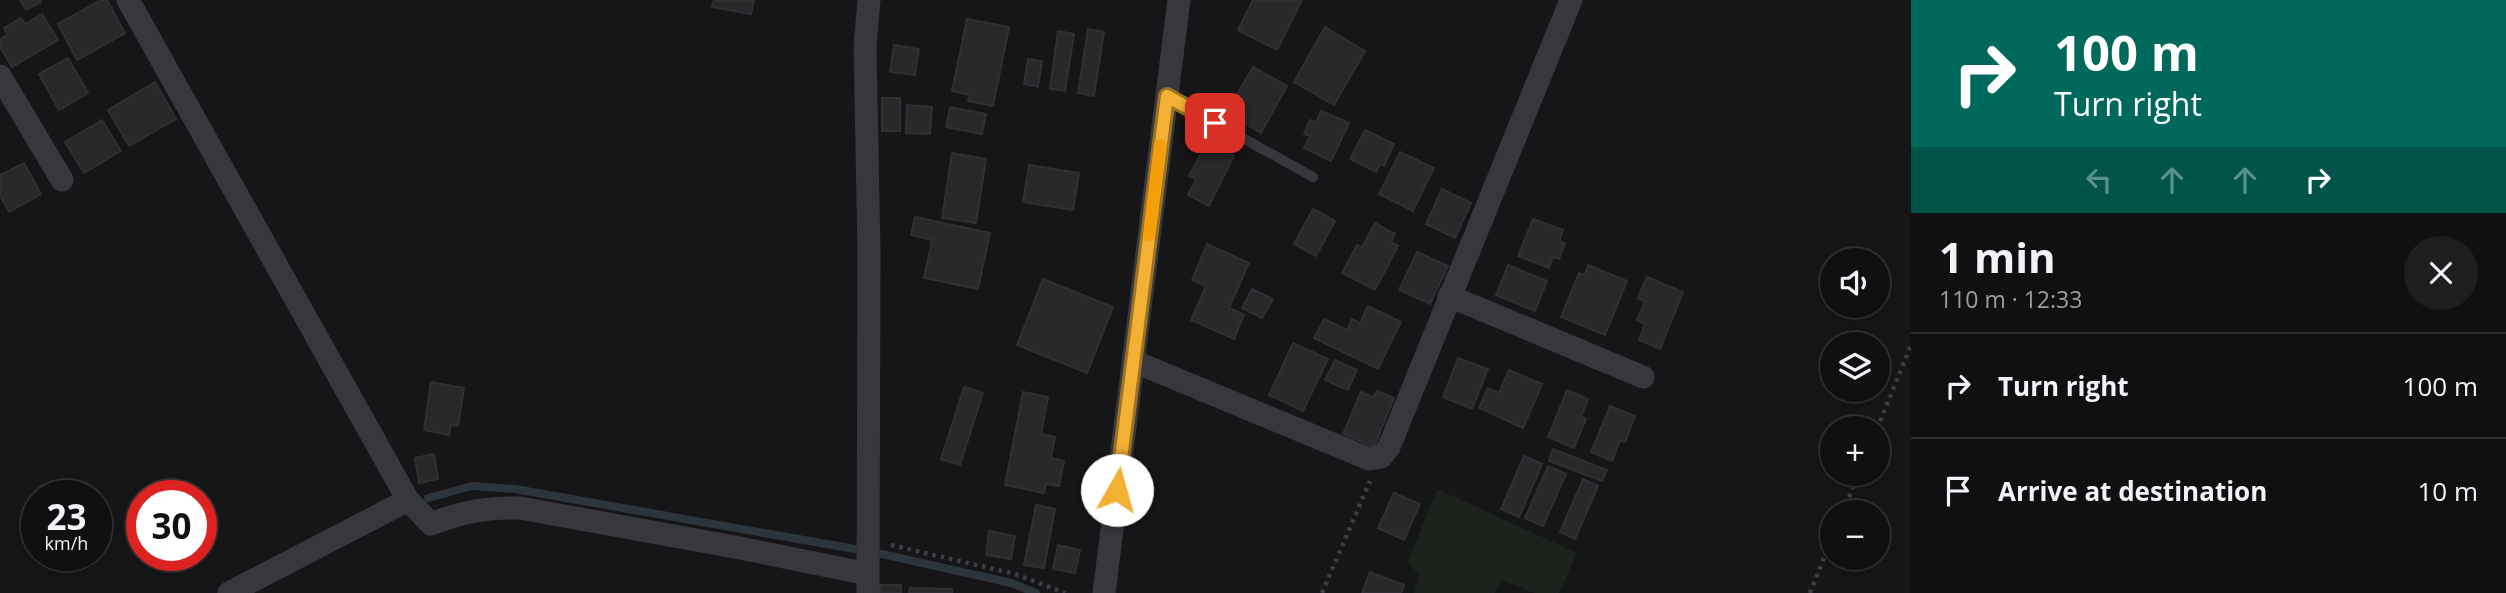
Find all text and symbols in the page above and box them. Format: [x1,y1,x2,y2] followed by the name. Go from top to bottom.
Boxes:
[2054,19,2199,85] text: 100 m
[1939,28,2030,119] icon: right
[2054,82,2202,125] text: Turn right
[1185,93,1245,153] pin
[1196,104,1234,142] icon: arrive
[2080,161,2118,199] icon: left
[2153,161,2191,199] icon: ahead
[2226,161,2264,199] icon: ahead
[2299,161,2337,199] icon: right
[1939,228,2056,285] text: 1 min
[2404,236,2478,310] button: close
[1820,248,1890,570] map controls
[1820,248,1890,318] button: sound
[1939,283,2082,315] text: 110 m · 12:33
[1820,332,1890,402] button: layers
[1939,367,1977,405] icon: right
[1998,368,2129,404] text: Turn right
[2403,368,2478,404] text: 100 m
[1820,416,1890,486] button: +
[1080,453,1154,527] position arrow
[1939,472,1977,510] icon: arrive
[1998,473,2267,509] text: Arrive at destination
[2417,473,2478,509] text: 10 m
[126,480,217,571] speed limit sign: 30
[46,493,87,540] text: 23
[1820,500,1890,570] button: −
[45,531,88,555] text: km/h

